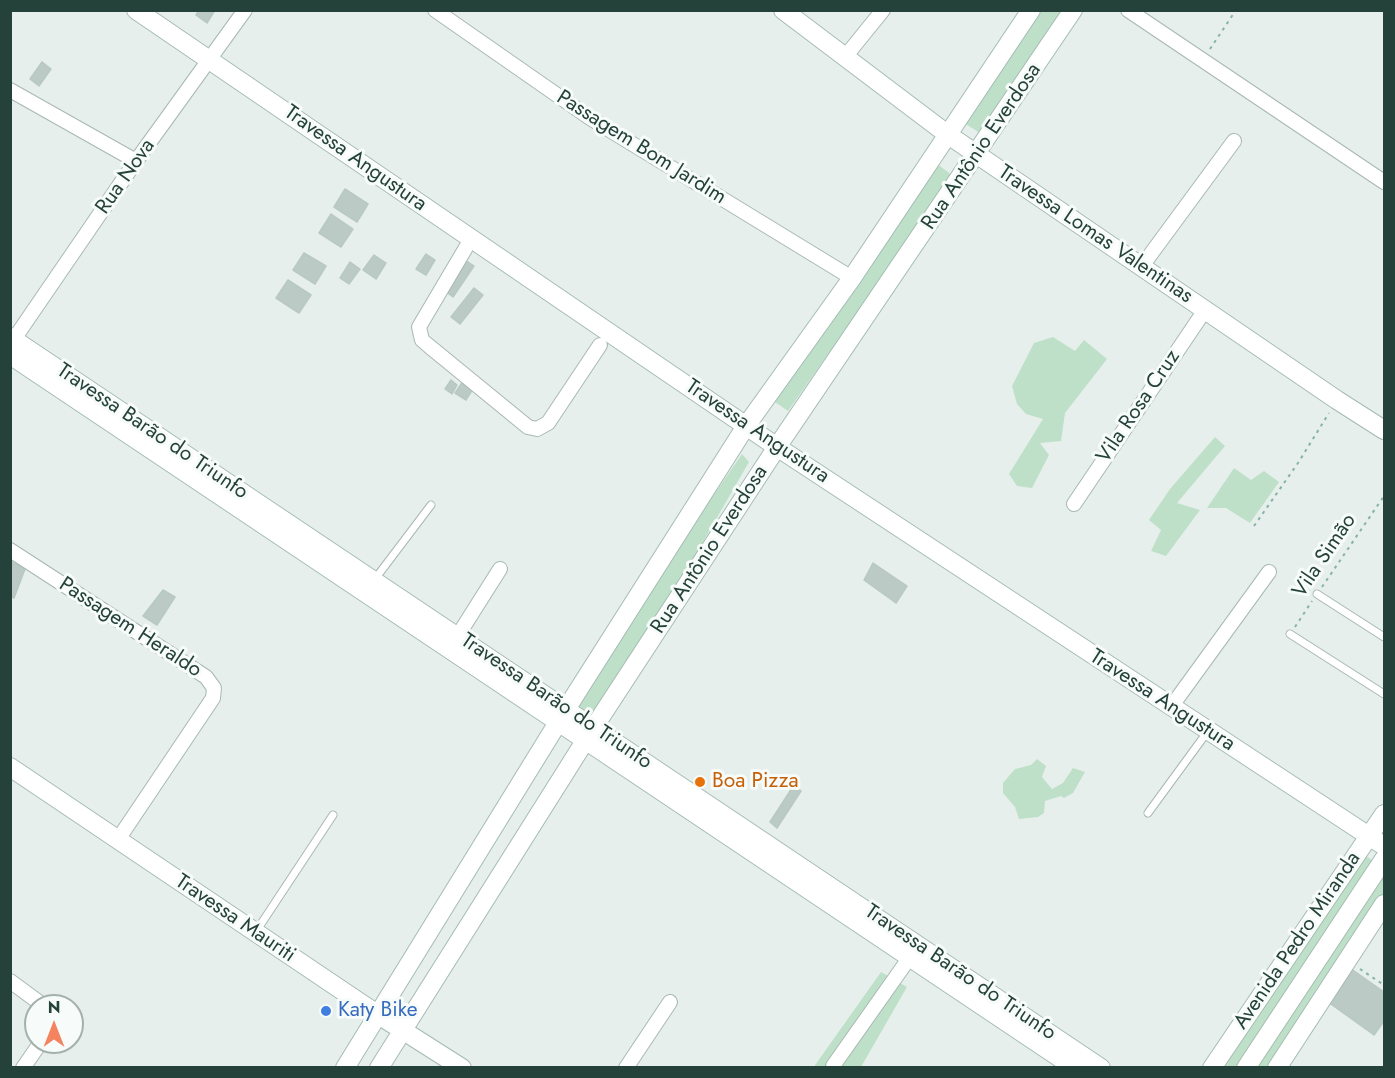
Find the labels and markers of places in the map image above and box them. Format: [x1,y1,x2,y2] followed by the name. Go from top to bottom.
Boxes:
[712,769,799,795] place label: Boa Pizza
[693,775,707,789] marker: Boa Pizza
[338,998,417,1024] place label: Katy Bike
[319,1004,333,1018] marker: Katy Bike

